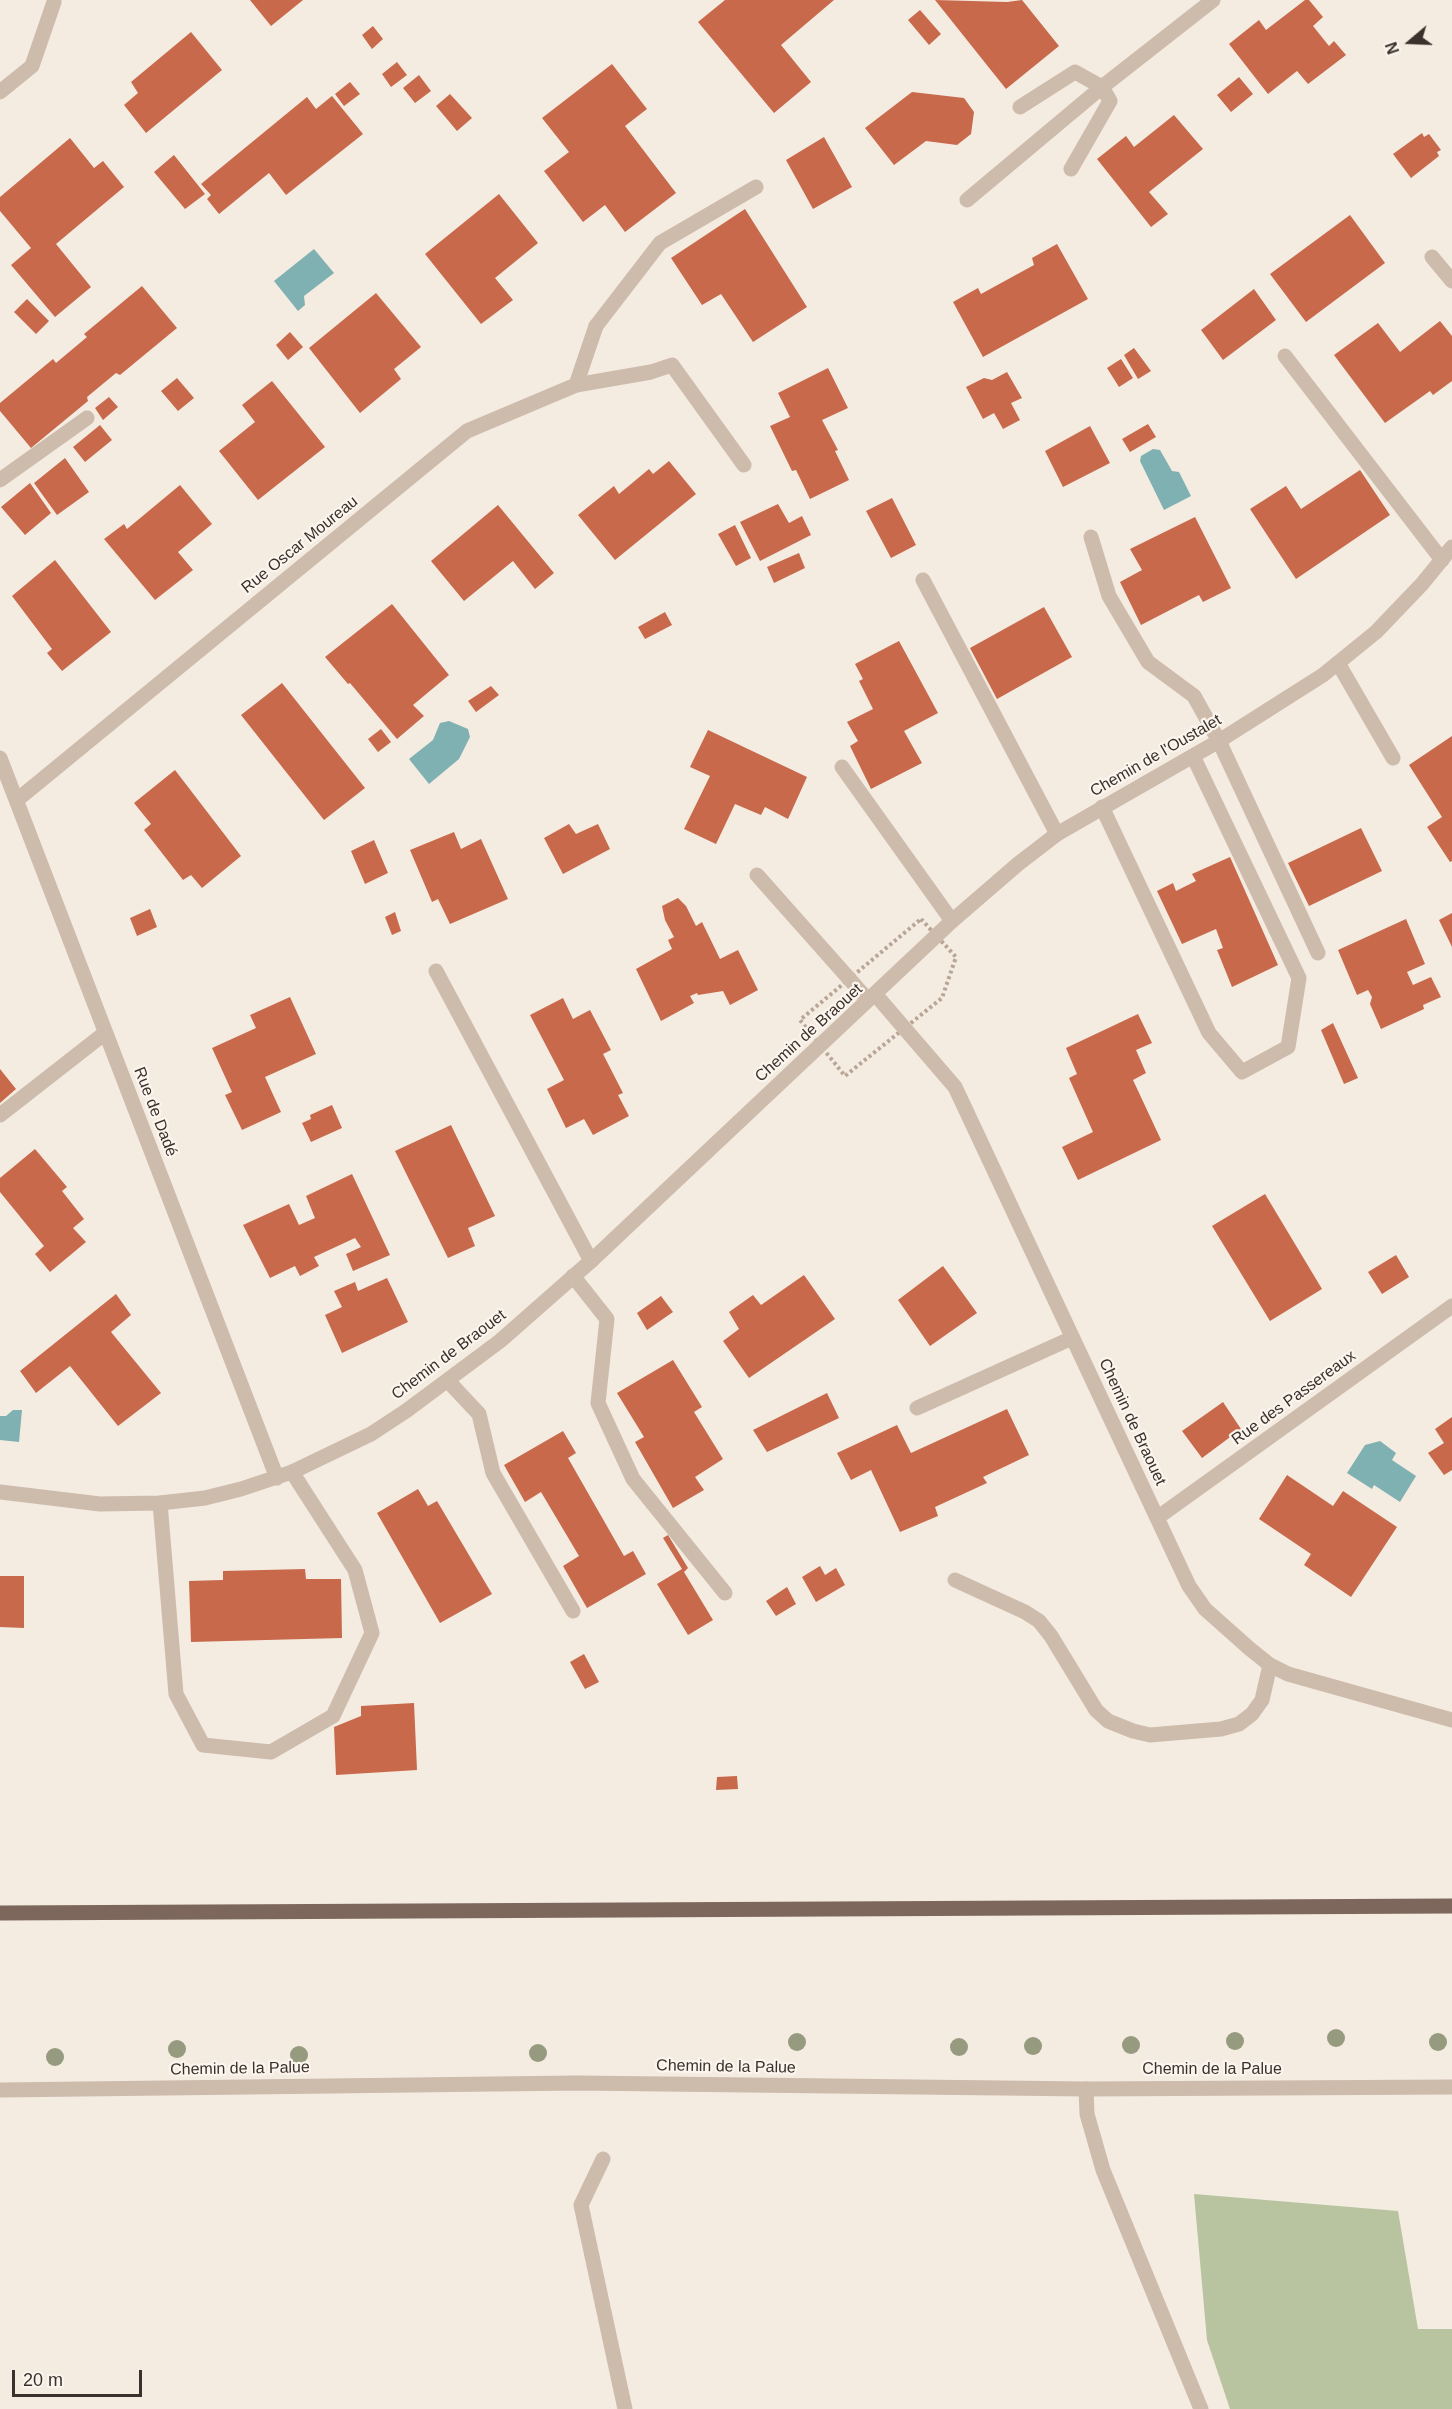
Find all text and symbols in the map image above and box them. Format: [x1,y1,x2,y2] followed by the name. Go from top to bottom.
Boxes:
[1380,12,1440,72] north arrow
[1383,40,1402,56] text: N
[238,492,362,598] street label: Rue Oscar Moureau
[1087,711,1225,801] street label: Chemin de l'Oustalet
[751,980,867,1086] street label: Chemin de Braouet
[129,1065,181,1159] street label: Rue de Dadé
[388,1306,510,1404] street label: Chemin de Braouet
[1228,1347,1360,1449] street label: Rue des Passereaux
[1094,1355,1170,1489] street label: Chemin de Braouet
[656,2056,796,2078] street label: Chemin de la Palue
[170,2058,310,2080] street label: Chemin de la Palue
[1142,2060,1282,2080] street label: Chemin de la Palue
[15,2358,146,2396] scale bar
[23,2370,63,2390] text: 20 m

